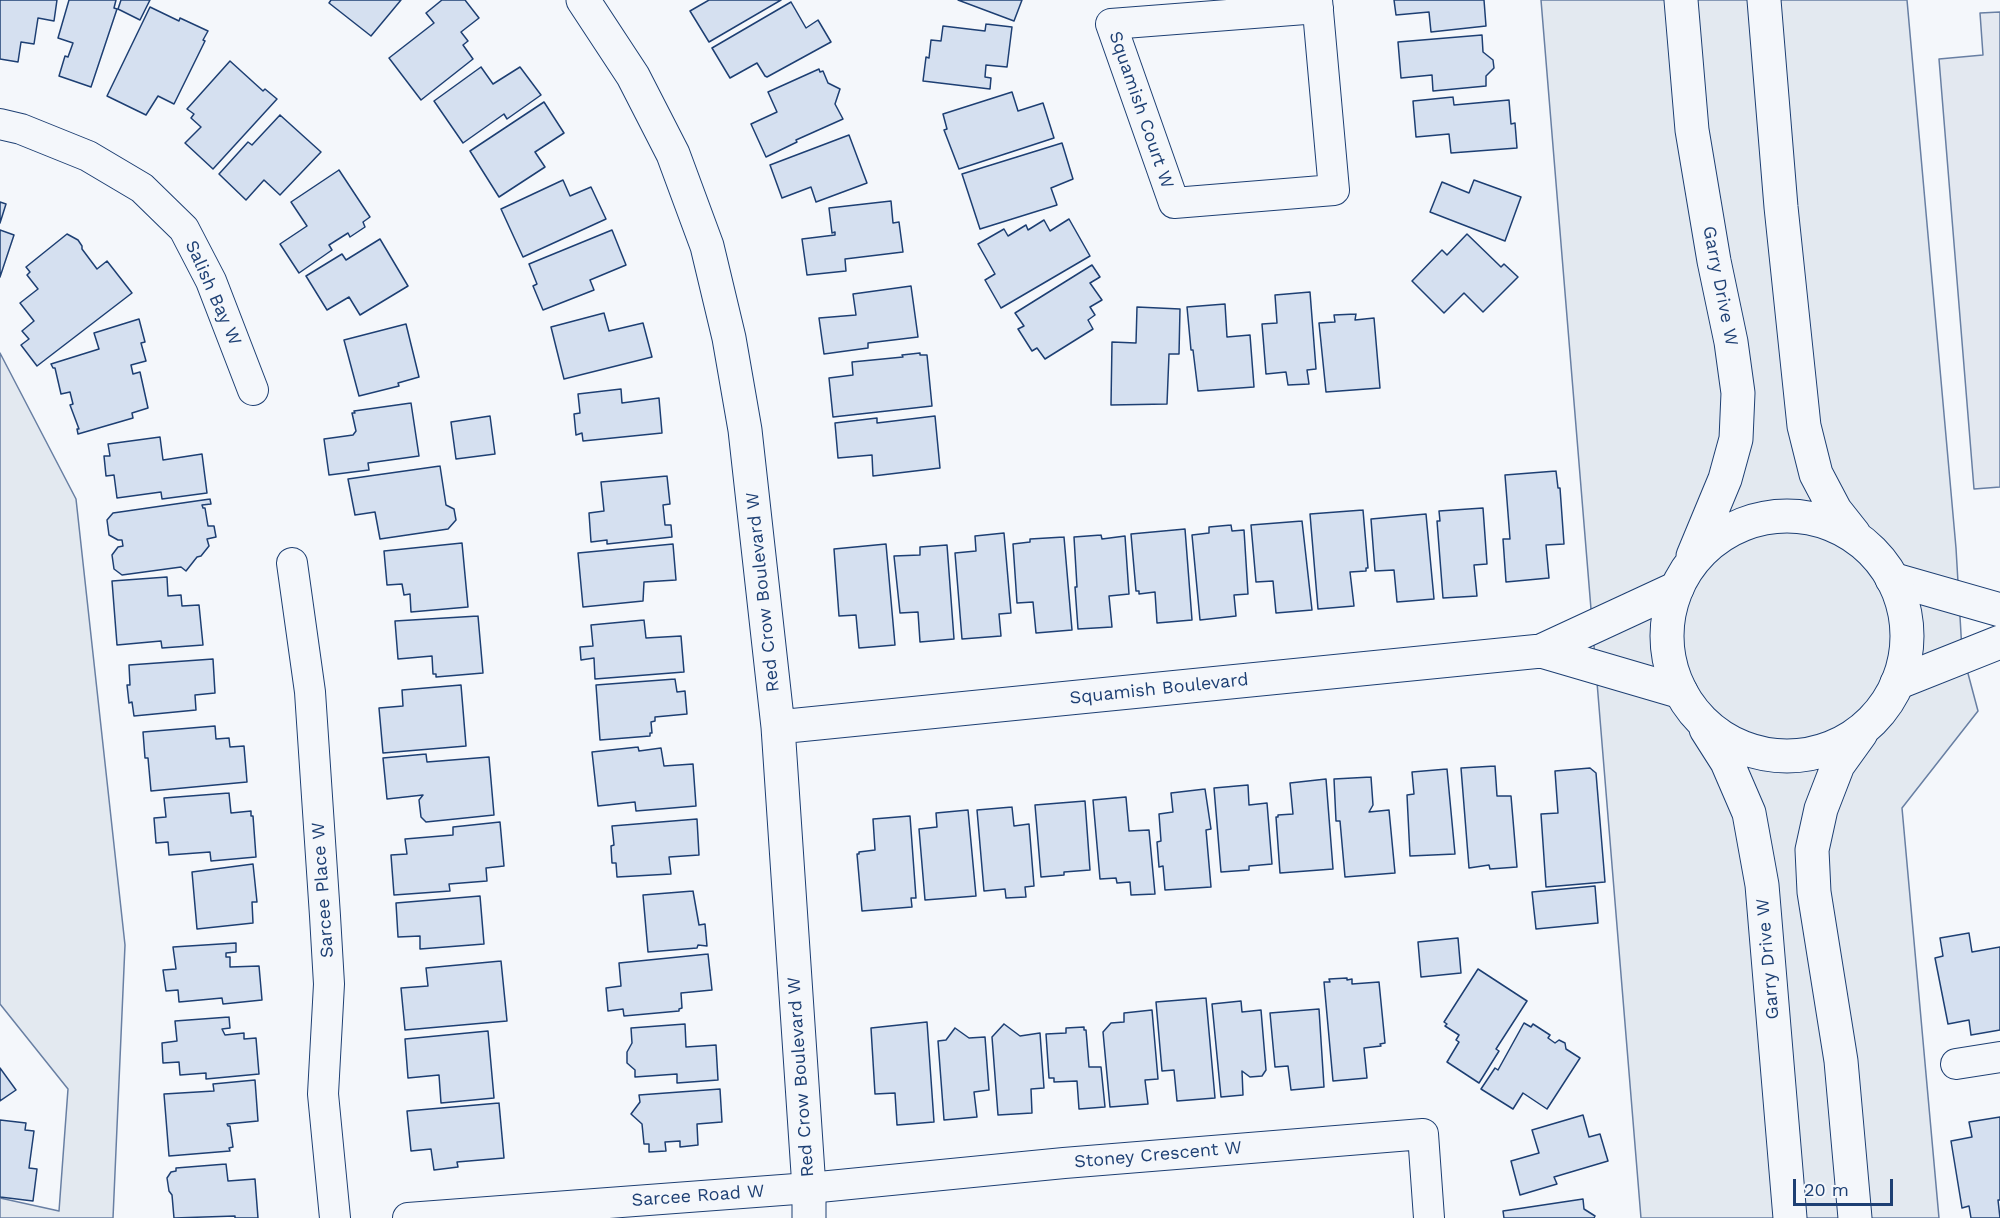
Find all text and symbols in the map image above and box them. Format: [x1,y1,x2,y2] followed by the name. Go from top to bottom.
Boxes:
[1104,29,1178,191] street label: Squamish Court W
[1698,224,1742,348] street label: Garry Drive W
[180,237,246,349] street label: Salish Bay W
[742,491,784,693] street label: Red Crow Boulevard W
[1068,669,1250,709] street label: Squamish Boulevard
[307,821,339,959] street label: Sarcee Place W
[1752,898,1784,1020] street label: Garry Drive W
[783,976,819,1178] street label: Red Crow Boulevard W
[1073,1137,1243,1173] street label: Stoney Crescent W
[1796,1167,1896,1205] scale bar
[1804,1179,1849,1200] text: 20 m
[631,1181,765,1211] street label: Sarcee Road W

